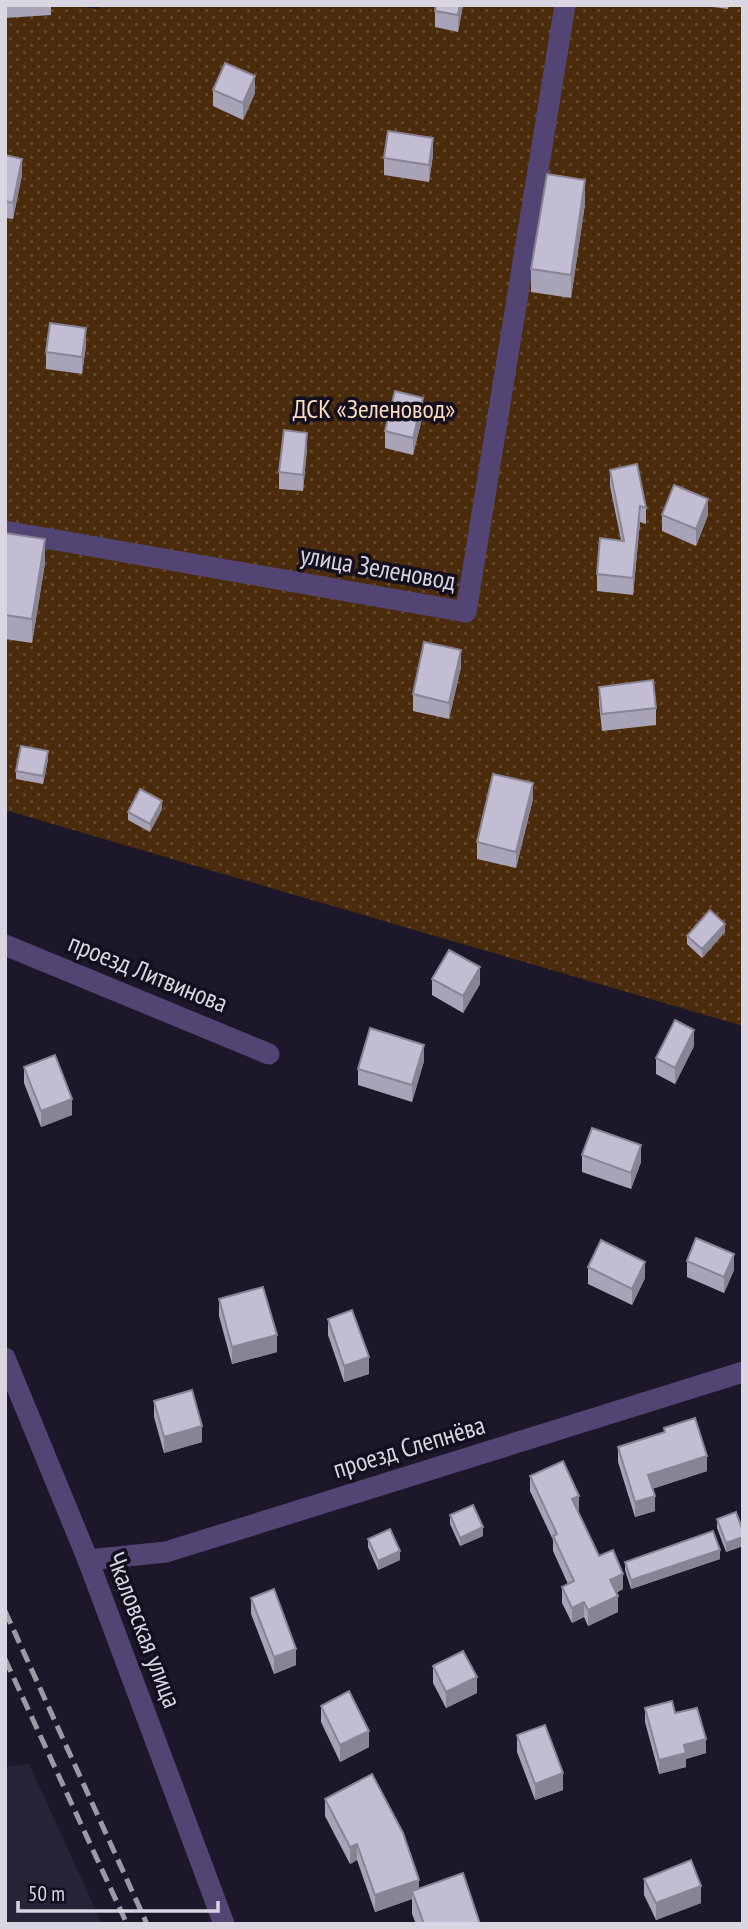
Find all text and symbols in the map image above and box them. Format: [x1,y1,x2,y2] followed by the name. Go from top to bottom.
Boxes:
[293,392,455,425] park label: ДСК «Зеленовод»
[298,538,458,597] street label: улица Зеленовод
[64,926,233,1019] street label: проезд Литвинова
[329,1408,489,1485] street label: проезд Слепнёва
[100,1547,189,1712] street label: Чкаловская улица
[18,1870,217,1914] scale bar
[28,1880,65,1907] text: 50 m

